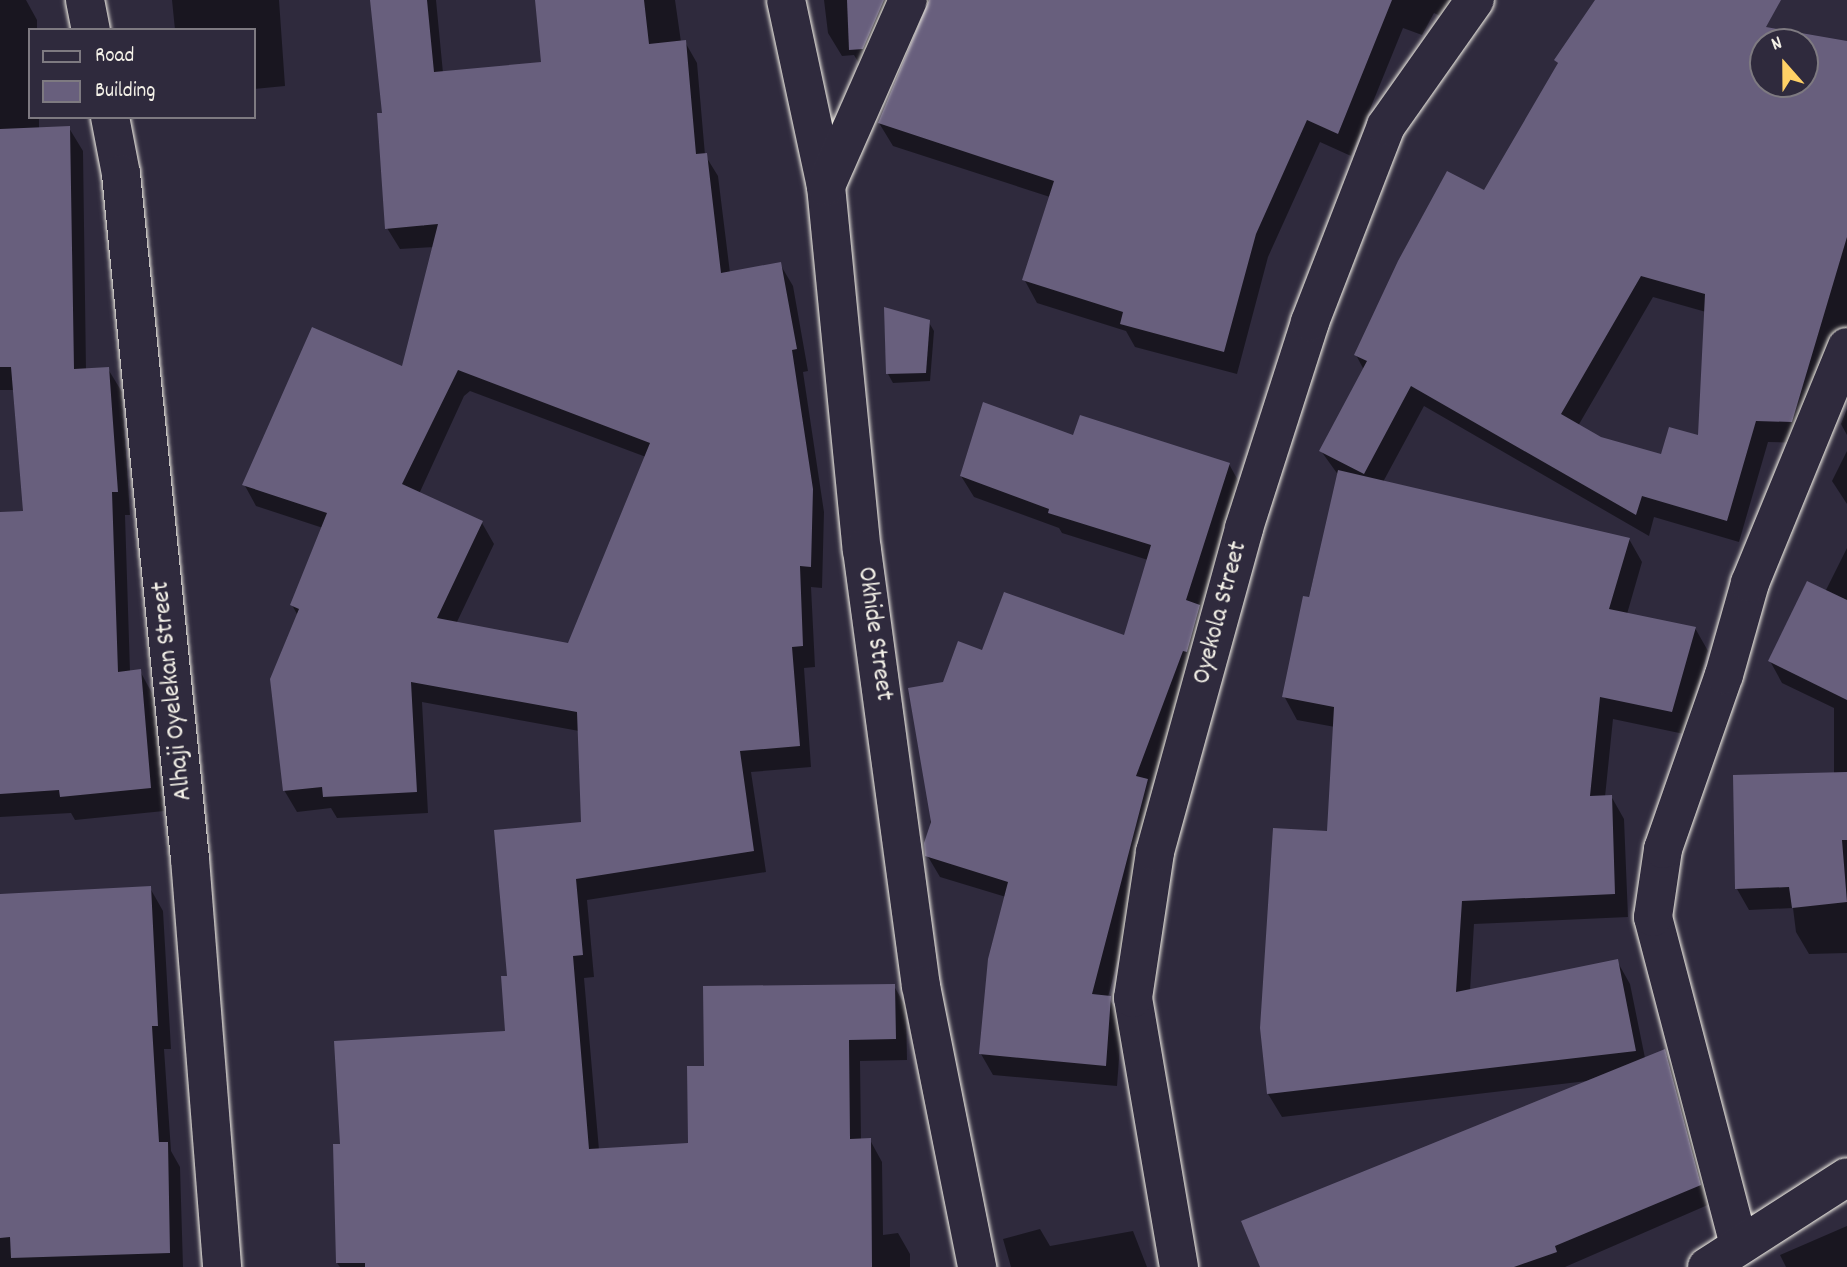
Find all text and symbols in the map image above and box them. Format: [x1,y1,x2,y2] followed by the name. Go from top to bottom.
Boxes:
[28,28,256,119] legend
[1749,28,1819,98] north arrow
[1768,31,1786,59] text: N
[95,42,134,72] text: Road
[95,77,155,107] text: Building
[1187,538,1255,688] street label: Oyekola Street
[849,565,899,703] street label: Okhide Street
[146,580,200,802] street label: Alhaji Oyelekan Street

